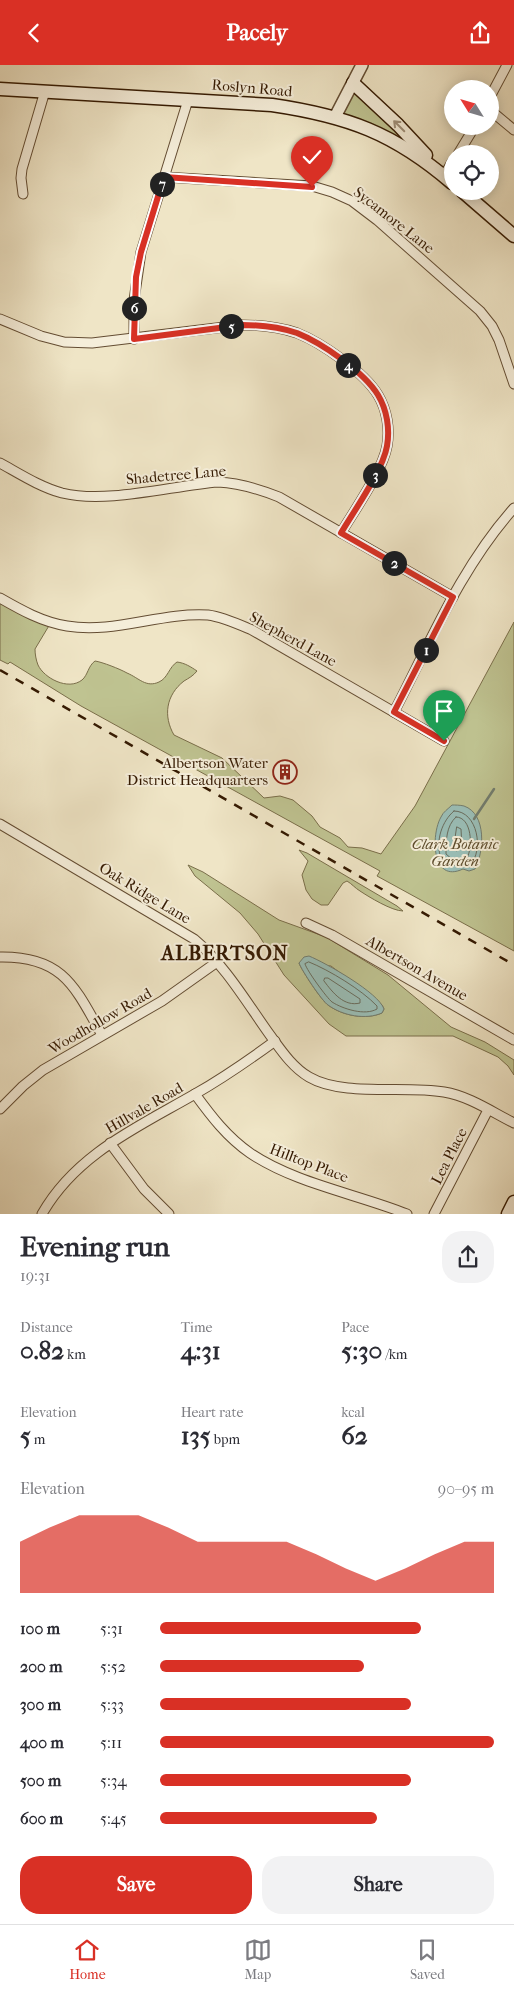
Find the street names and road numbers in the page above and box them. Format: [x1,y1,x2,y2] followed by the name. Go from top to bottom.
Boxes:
[211,76,294,101] street label: Roslyn Road
[350,183,438,258] street label: Sycamore Lane
[125,462,227,488] street label: Shadetree Lane
[246,608,340,671] street label: Shepherd Lane
[96,859,195,928] street label: Oak Ridge Lane
[362,931,471,1005] street label: Albertson Avenue
[44,984,156,1058] street label: Woodhollow Road
[102,1078,187,1137] street label: Hillvale Road
[427,1124,471,1187] street label: Lea Place
[267,1140,352,1186] street label: Hilltop Place

